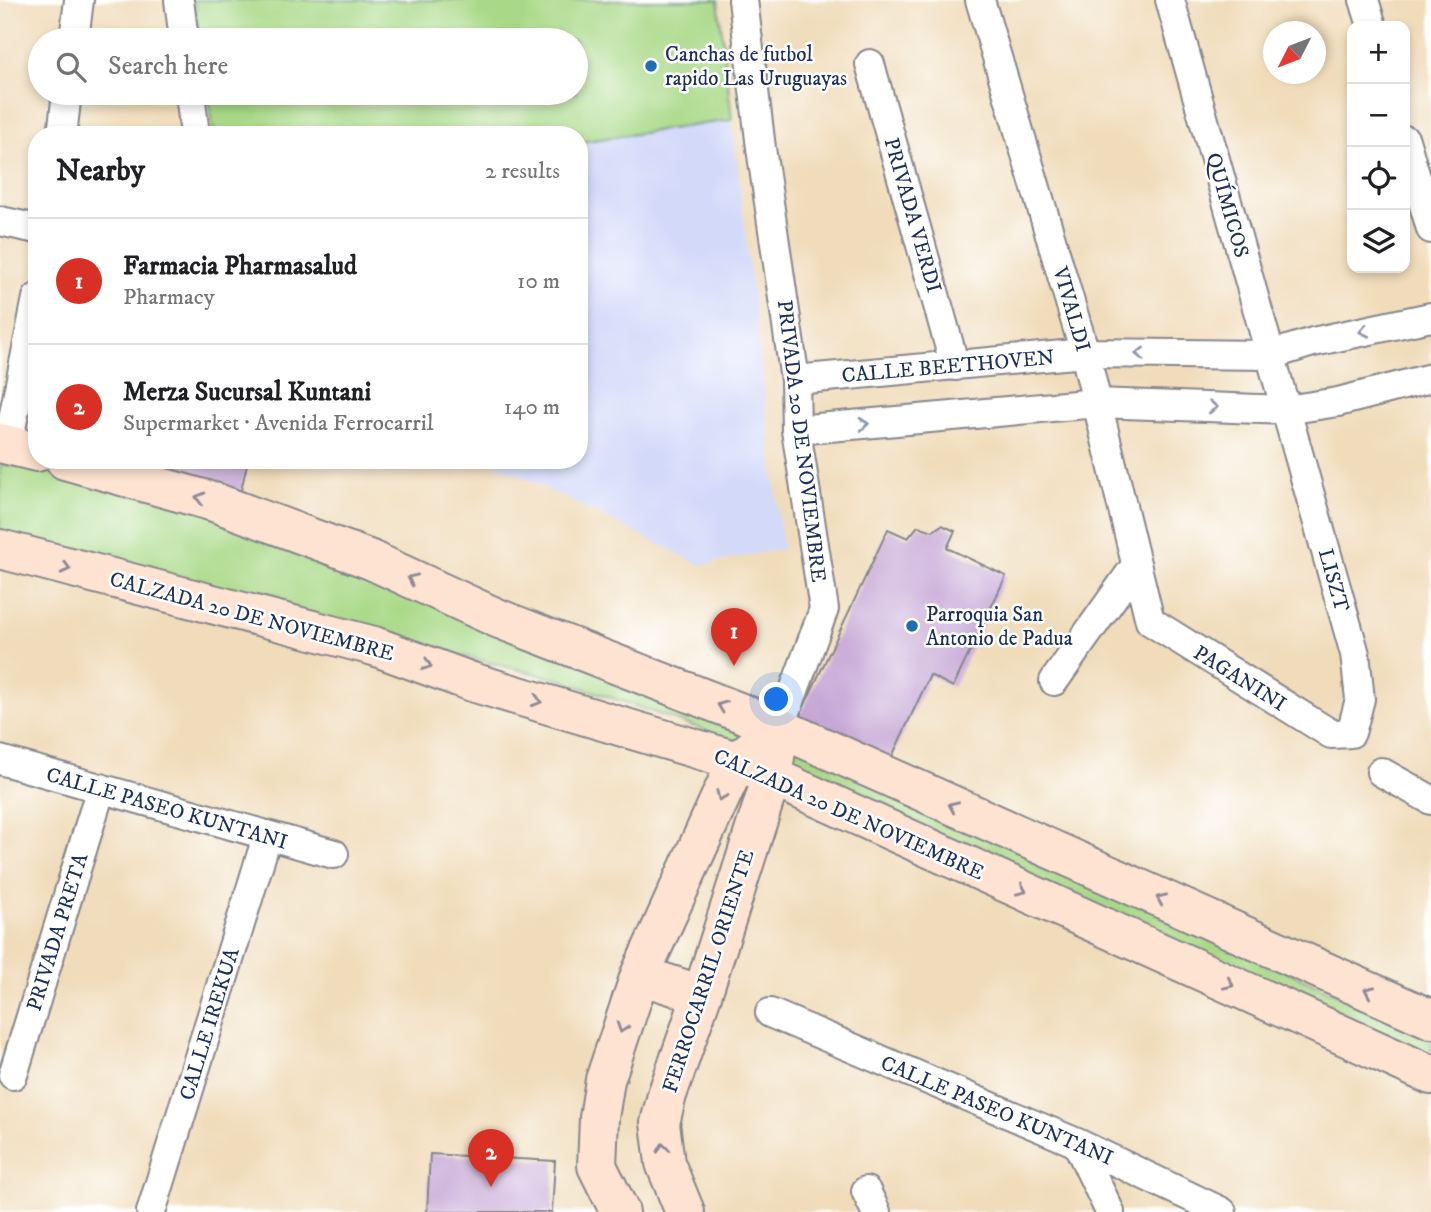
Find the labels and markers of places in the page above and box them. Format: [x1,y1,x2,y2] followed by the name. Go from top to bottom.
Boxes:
[665,42,847,92] place label: Canchas de futbol rapido Las Uruguayas
[643,58,659,74] marker: Canchas de futbol rapido Las Uruguayas
[926,602,1073,652] place label: Parroquia San Antonio de Padua
[711,608,757,666] pin: 1
[904,618,920,634] marker: Parroquia San Antonio de Padua
[468,1129,514,1187] pin: 2

